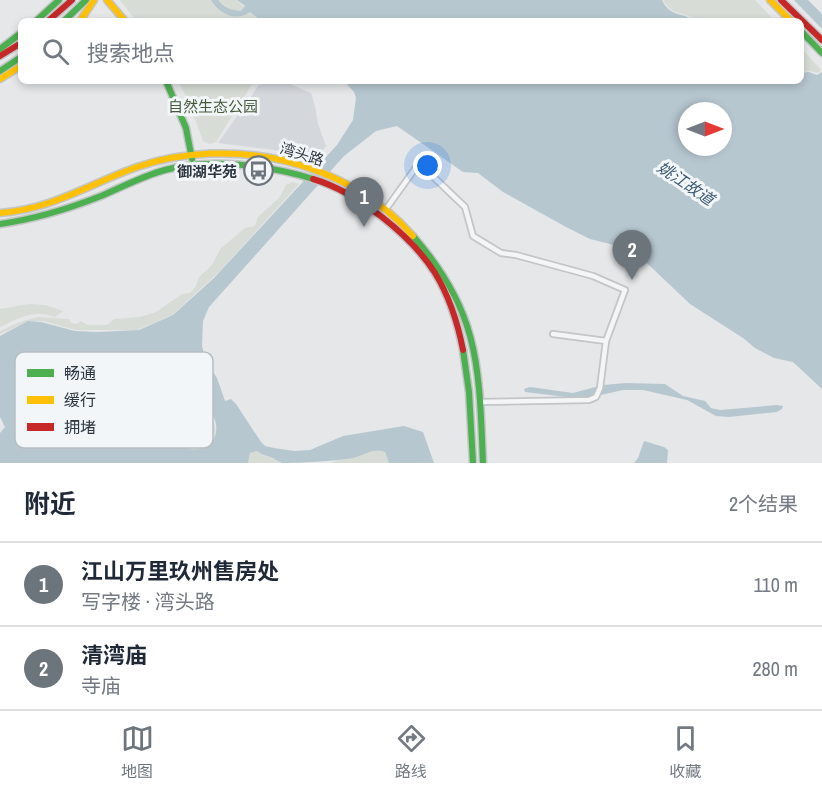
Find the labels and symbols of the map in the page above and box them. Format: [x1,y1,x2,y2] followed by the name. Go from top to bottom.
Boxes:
[168,96,258,117] park label: 自然生态公园
[678,102,732,156] north arrow
[277,137,327,171] street label: 湾头路
[413,151,442,180] your location
[242,155,274,187] bus stop icon: 御湖华苑
[653,156,720,211] water label: 姚江故道
[177,161,237,182] place label: 御湖华苑
[344,178,384,227] pin: 1
[612,230,652,280] pin: 2
[15,352,213,448] legend
[64,362,96,384] text: 畅通
[64,389,96,411] text: 缓行
[64,416,96,438] text: 拥堵

